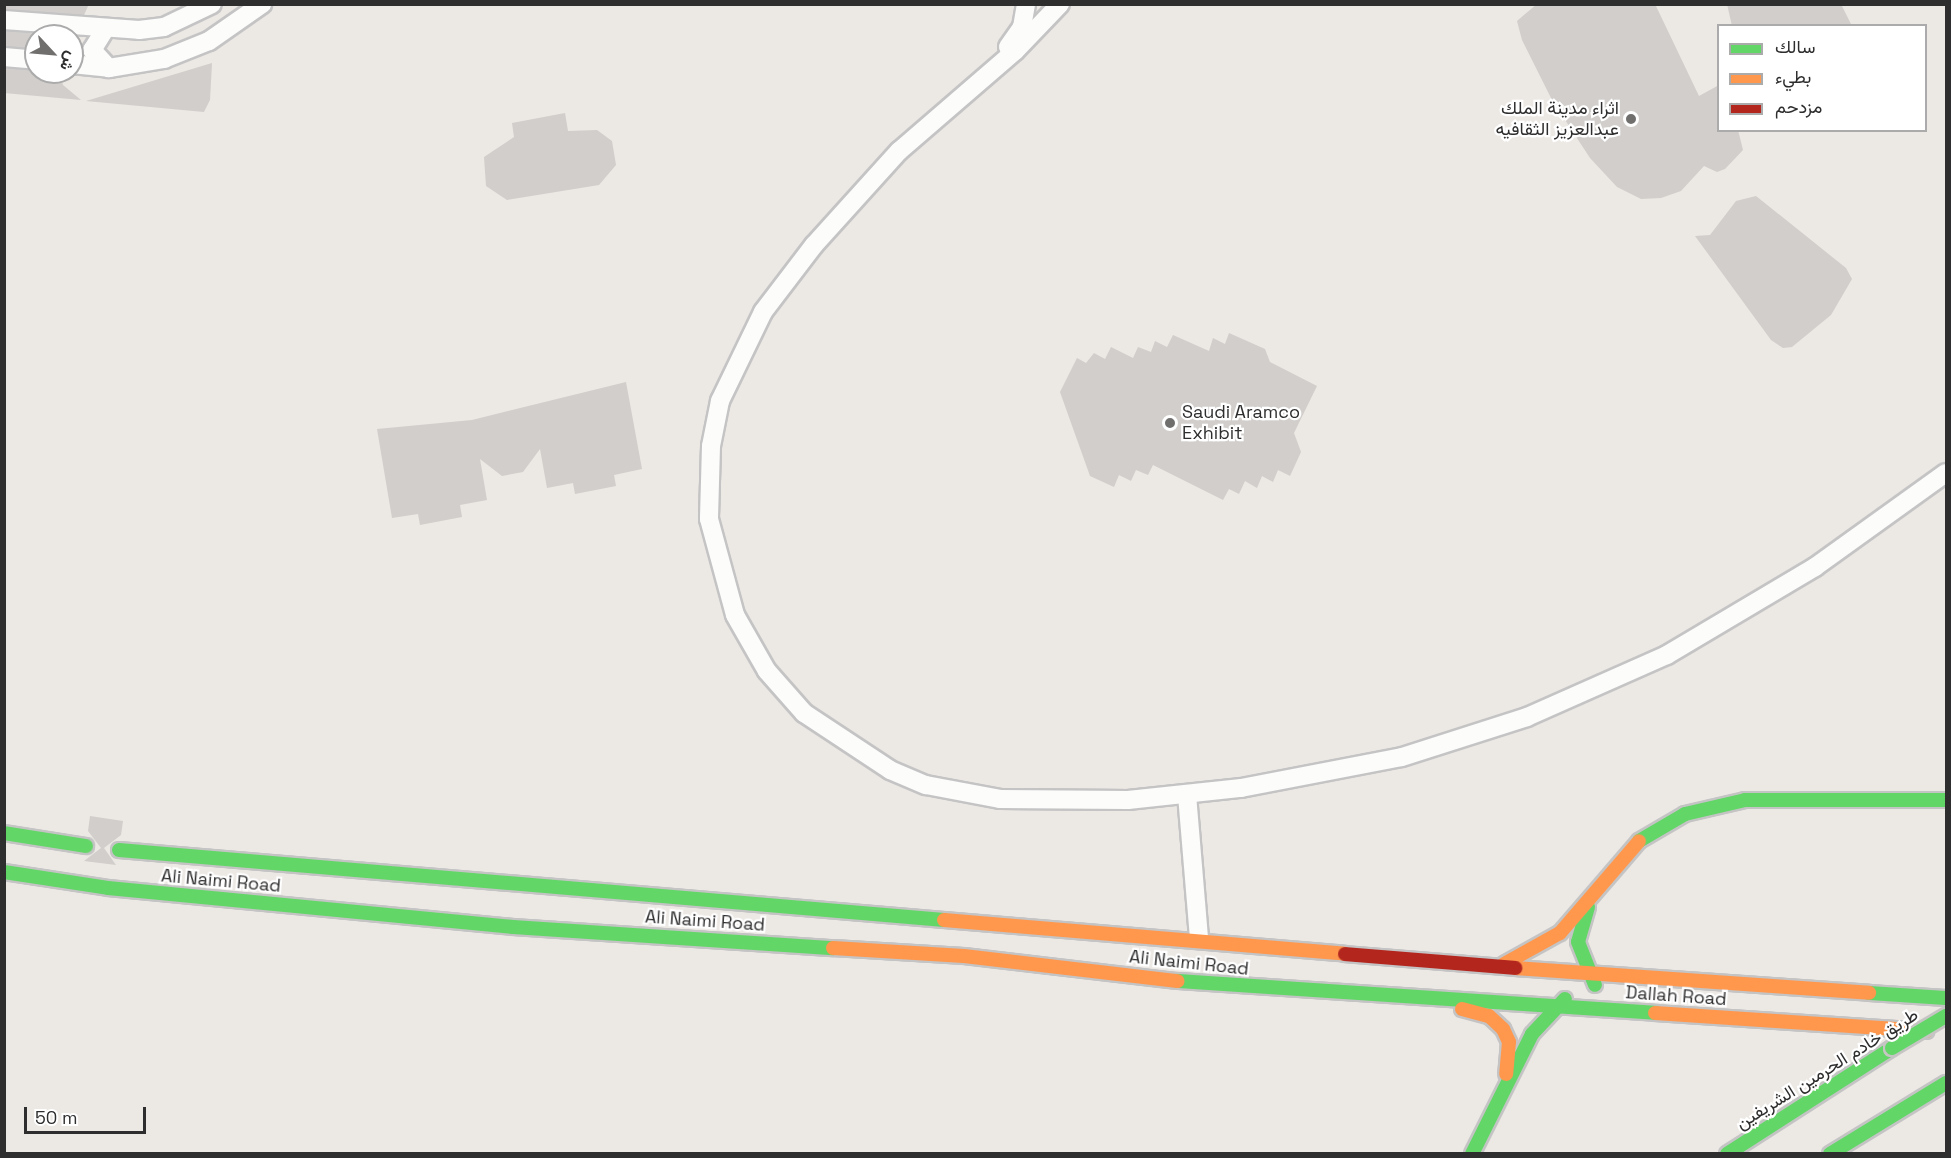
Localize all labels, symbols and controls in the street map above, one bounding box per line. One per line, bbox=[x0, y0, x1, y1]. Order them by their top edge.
north arrow bbox=[24, 24, 84, 84]
legend bbox=[1717, 24, 1927, 132]
text: سالك bbox=[1775, 35, 1815, 58]
text: ش bbox=[55, 48, 82, 74]
text: بطيء bbox=[1775, 65, 1811, 88]
text: مزدحم bbox=[1775, 95, 1822, 118]
place label: اثراء مدينة الملك عبدالعزيز الثقافيه bbox=[1495, 98, 1619, 140]
marker: اثراء مدينة الملك عبدالعزيز الثقافيه bbox=[1624, 112, 1638, 126]
place label: Saudi Aramco Exhibit bbox=[1182, 402, 1300, 444]
marker: Saudi Aramco Exhibit bbox=[1163, 416, 1177, 430]
street label: Ali Naimi Road bbox=[160, 865, 282, 897]
street label: Ali Naimi Road bbox=[644, 906, 766, 936]
street label: Ali Naimi Road bbox=[1128, 946, 1250, 980]
street label: Dallah Road bbox=[1625, 982, 1727, 1010]
street label: طريق خادم الحرمين الشريفين bbox=[1732, 1004, 1922, 1134]
scale bar bbox=[27, 1095, 148, 1133]
text: 50 m bbox=[35, 1106, 77, 1129]

